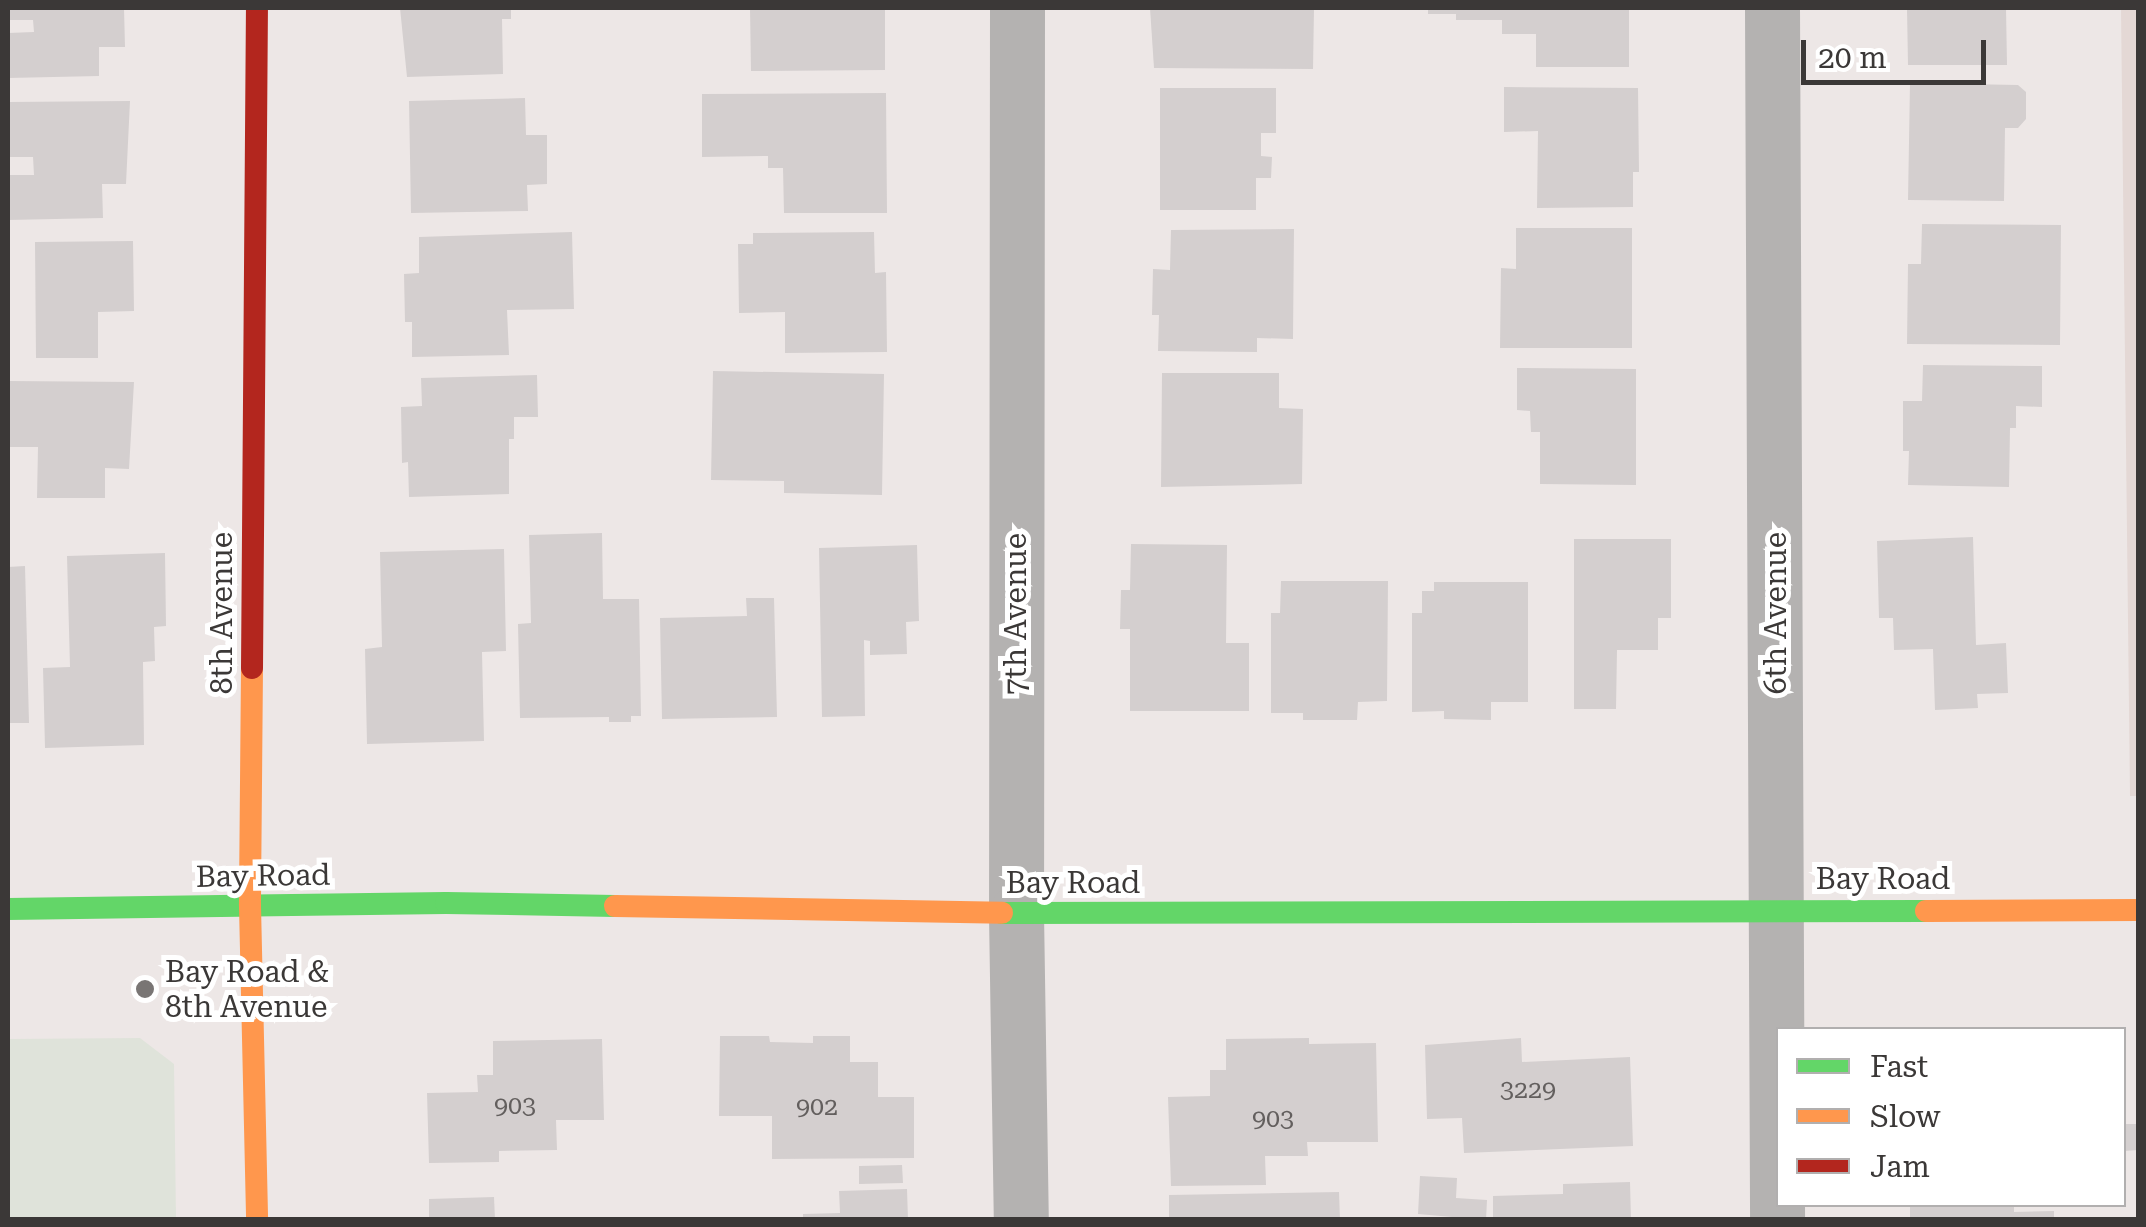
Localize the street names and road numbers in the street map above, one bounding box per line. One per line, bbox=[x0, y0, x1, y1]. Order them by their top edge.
street label: 8th Avenue bbox=[204, 532, 240, 694]
street label: 6th Avenue bbox=[1758, 532, 1794, 694]
street label: 7th Avenue bbox=[998, 533, 1034, 695]
street label: Bay Road bbox=[195, 857, 331, 895]
street label: Bay Road bbox=[1816, 861, 1950, 897]
street label: Bay Road bbox=[1006, 865, 1140, 901]

